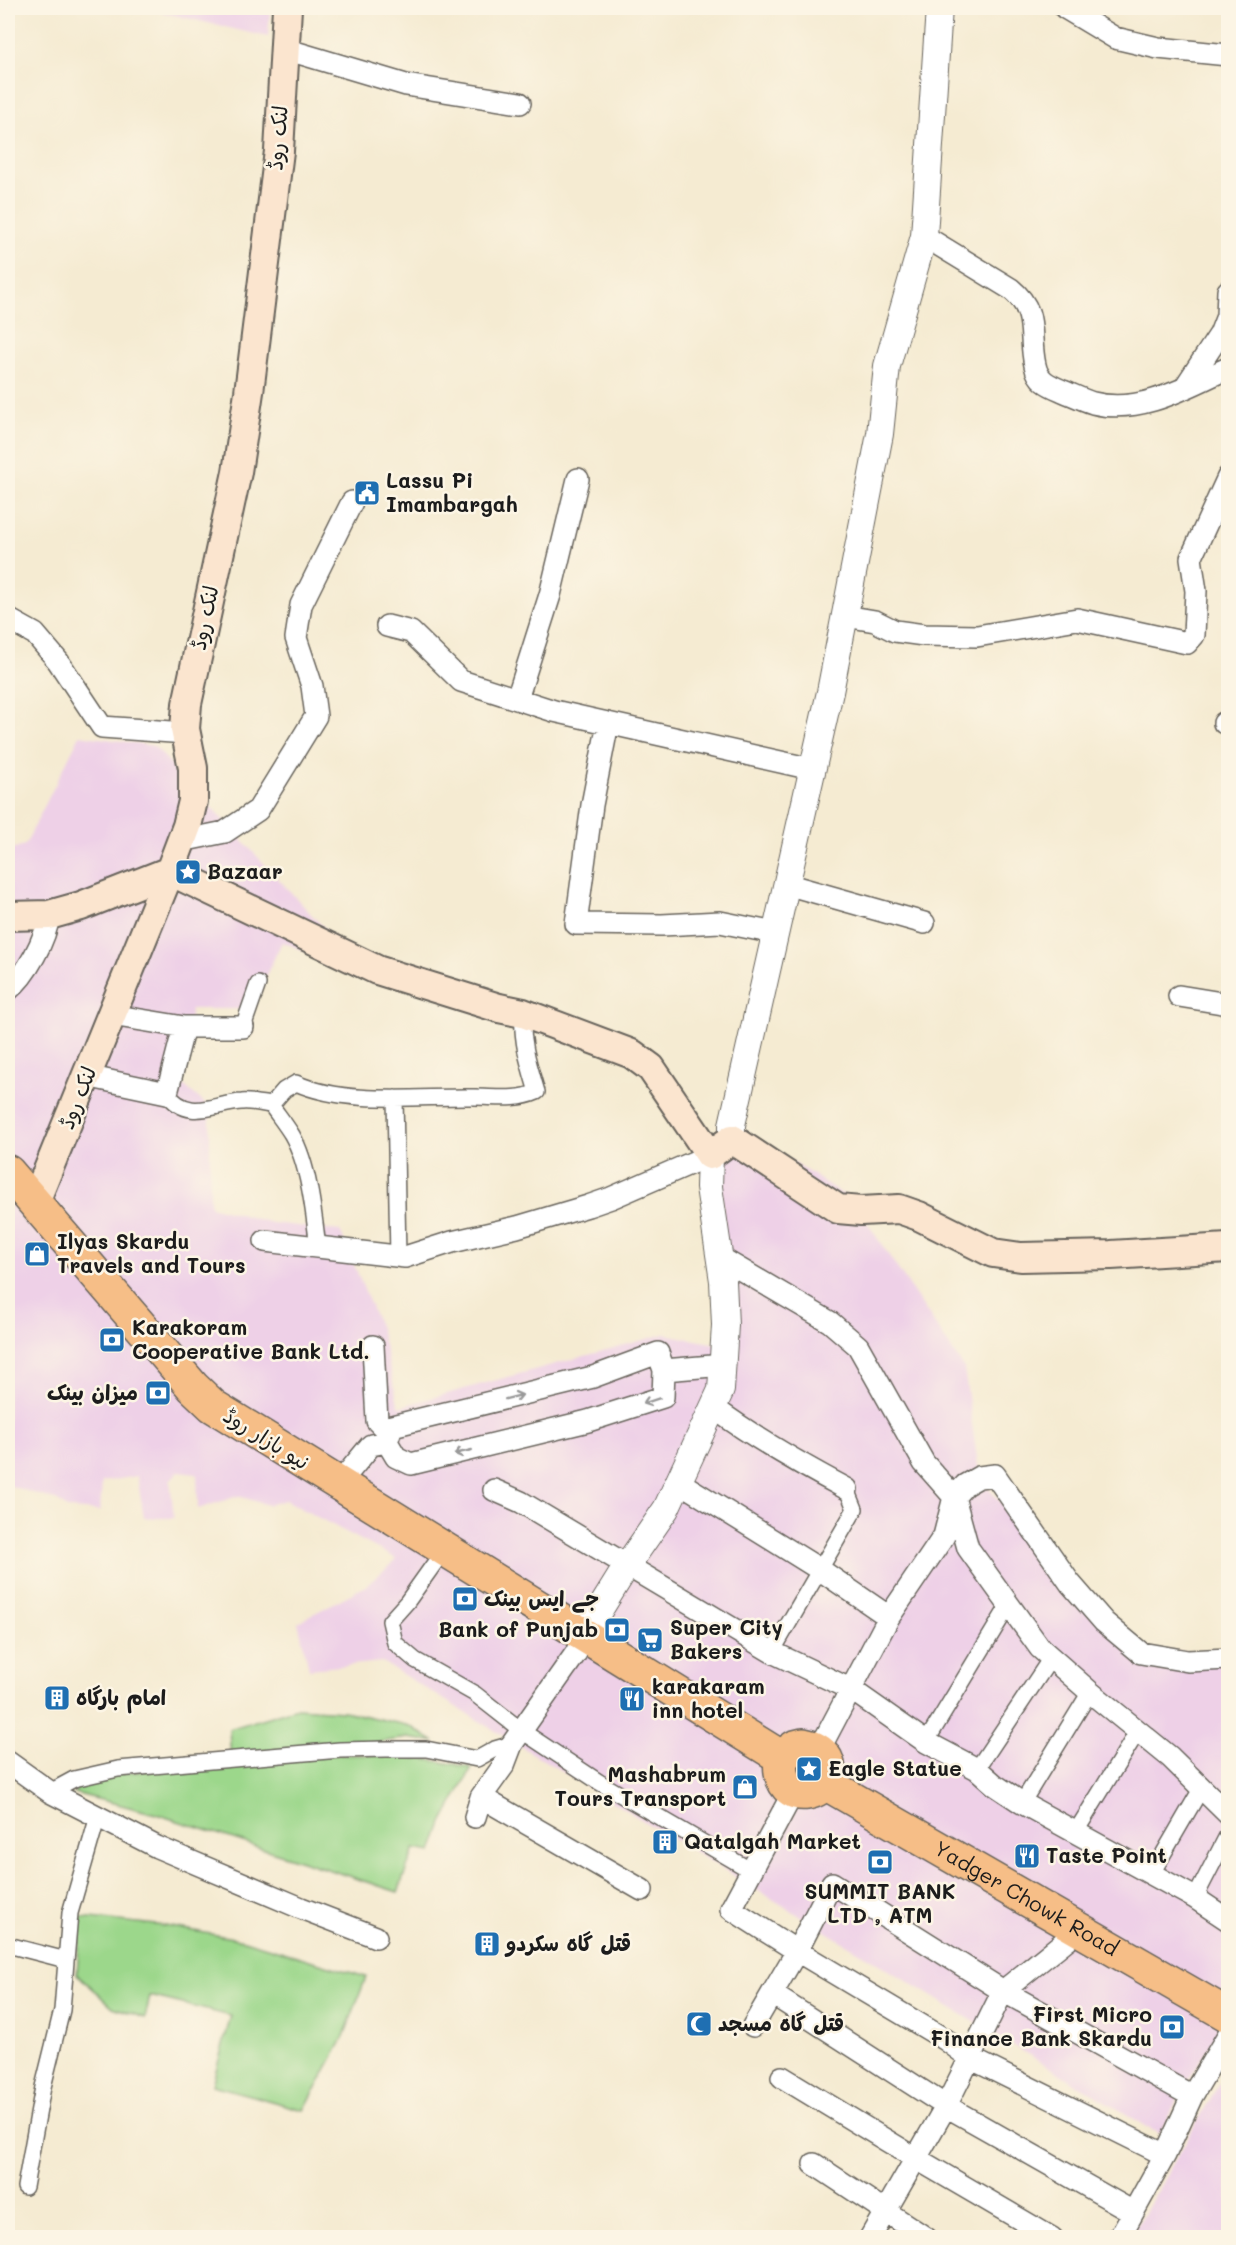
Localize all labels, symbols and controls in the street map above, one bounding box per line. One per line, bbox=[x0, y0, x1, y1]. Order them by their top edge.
street label: لنک روڈ bbox=[260, 104, 293, 172]
place label: Lassu Pi Imambargah bbox=[386, 466, 518, 517]
public building icon: Lassu Pi Imambargah bbox=[352, 478, 382, 508]
street label: لنک روڈ bbox=[184, 583, 224, 652]
place icon: Bazaar bbox=[173, 857, 203, 887]
place label: Bazaar bbox=[207, 857, 283, 884]
street label: لنک روڈ bbox=[52, 1062, 101, 1133]
place label: Ilyas Skardu Travels and Tours bbox=[57, 1227, 245, 1278]
shop icon: Ilyas Skardu Travels and Tours bbox=[22, 1239, 52, 1269]
place label: Karakoram Cooperative Bank Ltd. bbox=[132, 1313, 370, 1364]
bank icon: Karakoram Cooperative Bank Ltd. bbox=[97, 1325, 127, 1355]
place label: میزان بینک bbox=[47, 1378, 138, 1406]
bank icon: میزان بینک bbox=[143, 1378, 173, 1408]
one-way arrow bbox=[504, 1391, 523, 1403]
one-way arrow bbox=[642, 1396, 661, 1407]
street label: نیو بازار روڈ bbox=[218, 1401, 315, 1476]
one-way arrow bbox=[453, 1446, 472, 1458]
bank icon: جے ایس بینک bbox=[450, 1584, 480, 1614]
place label: جے ایس بینک bbox=[484, 1584, 599, 1613]
place label: Super City Bakers bbox=[670, 1613, 783, 1664]
place label: Bank of Punjab bbox=[438, 1615, 598, 1642]
bank icon: Bank of Punjab bbox=[602, 1615, 632, 1645]
supermarket icon: Super City Bakers bbox=[635, 1625, 665, 1655]
place label: karakaram inn hotel bbox=[652, 1672, 765, 1723]
building icon: امام بارگاہ bbox=[42, 1683, 72, 1713]
place label: امام بارگاہ bbox=[76, 1683, 166, 1714]
restaurant icon: karakaram inn hotel bbox=[617, 1684, 647, 1714]
place icon: Eagle Statue bbox=[794, 1754, 824, 1784]
place label: Eagle Statue bbox=[828, 1754, 962, 1781]
place label: Mashabrum Tours Transport bbox=[555, 1760, 726, 1811]
shop icon: Mashabrum Tours Transport bbox=[730, 1772, 760, 1802]
building icon: Qatalgah Market bbox=[650, 1827, 680, 1857]
place label: Qatalgah Market bbox=[684, 1827, 861, 1854]
street label: Yadger Chowk Road bbox=[930, 1834, 1124, 1961]
restaurant icon: Taste Point bbox=[1012, 1841, 1042, 1871]
place label: Taste Point bbox=[1046, 1841, 1167, 1868]
bank icon: SUMMIT BANK LTD , ATM bbox=[865, 1847, 895, 1877]
place label: SUMMIT BANK LTD , ATM bbox=[804, 1877, 956, 1928]
building icon: قتل گاہ سکردو bbox=[472, 1929, 502, 1959]
place label: قتل گاہ سکردو bbox=[504, 1929, 631, 1957]
place label: First Micro Finance Bank Skardu bbox=[930, 2000, 1152, 2051]
mosque icon: قتل گاہ مسجد bbox=[684, 2009, 714, 2039]
place label: قتل گاہ مسجد bbox=[718, 2009, 844, 2036]
bank icon: First Micro Finance Bank Skardu bbox=[1157, 2012, 1187, 2042]

